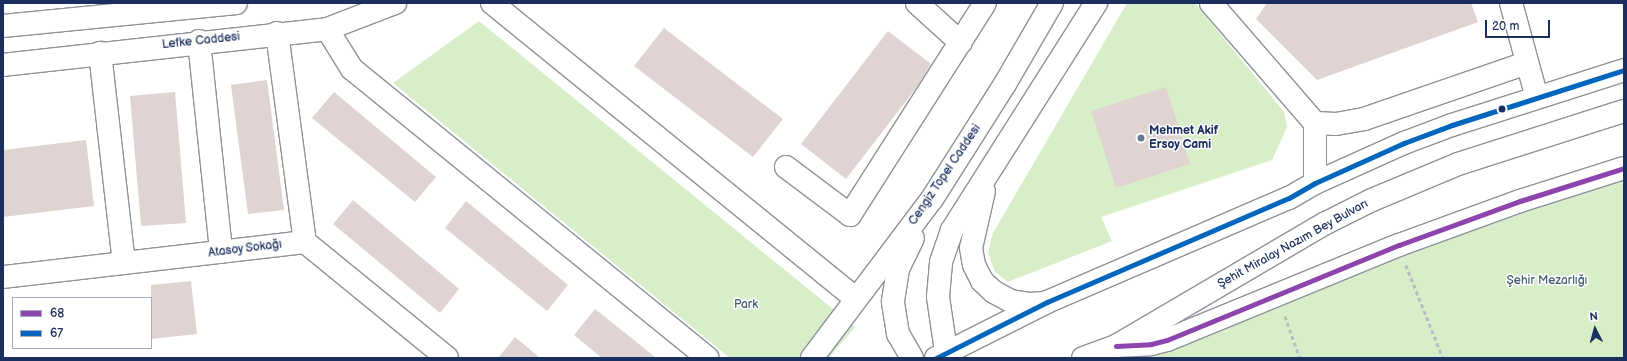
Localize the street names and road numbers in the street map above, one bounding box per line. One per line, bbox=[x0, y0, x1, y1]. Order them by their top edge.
street label: Lefke Caddesi bbox=[161, 30, 241, 52]
street label: Cengiz Topel Caddesi bbox=[906, 122, 984, 228]
street label: Şehit Miralay Nazım Bey Bulvarı bbox=[1215, 196, 1371, 292]
street label: Atasoy Sokağı bbox=[207, 237, 283, 261]

